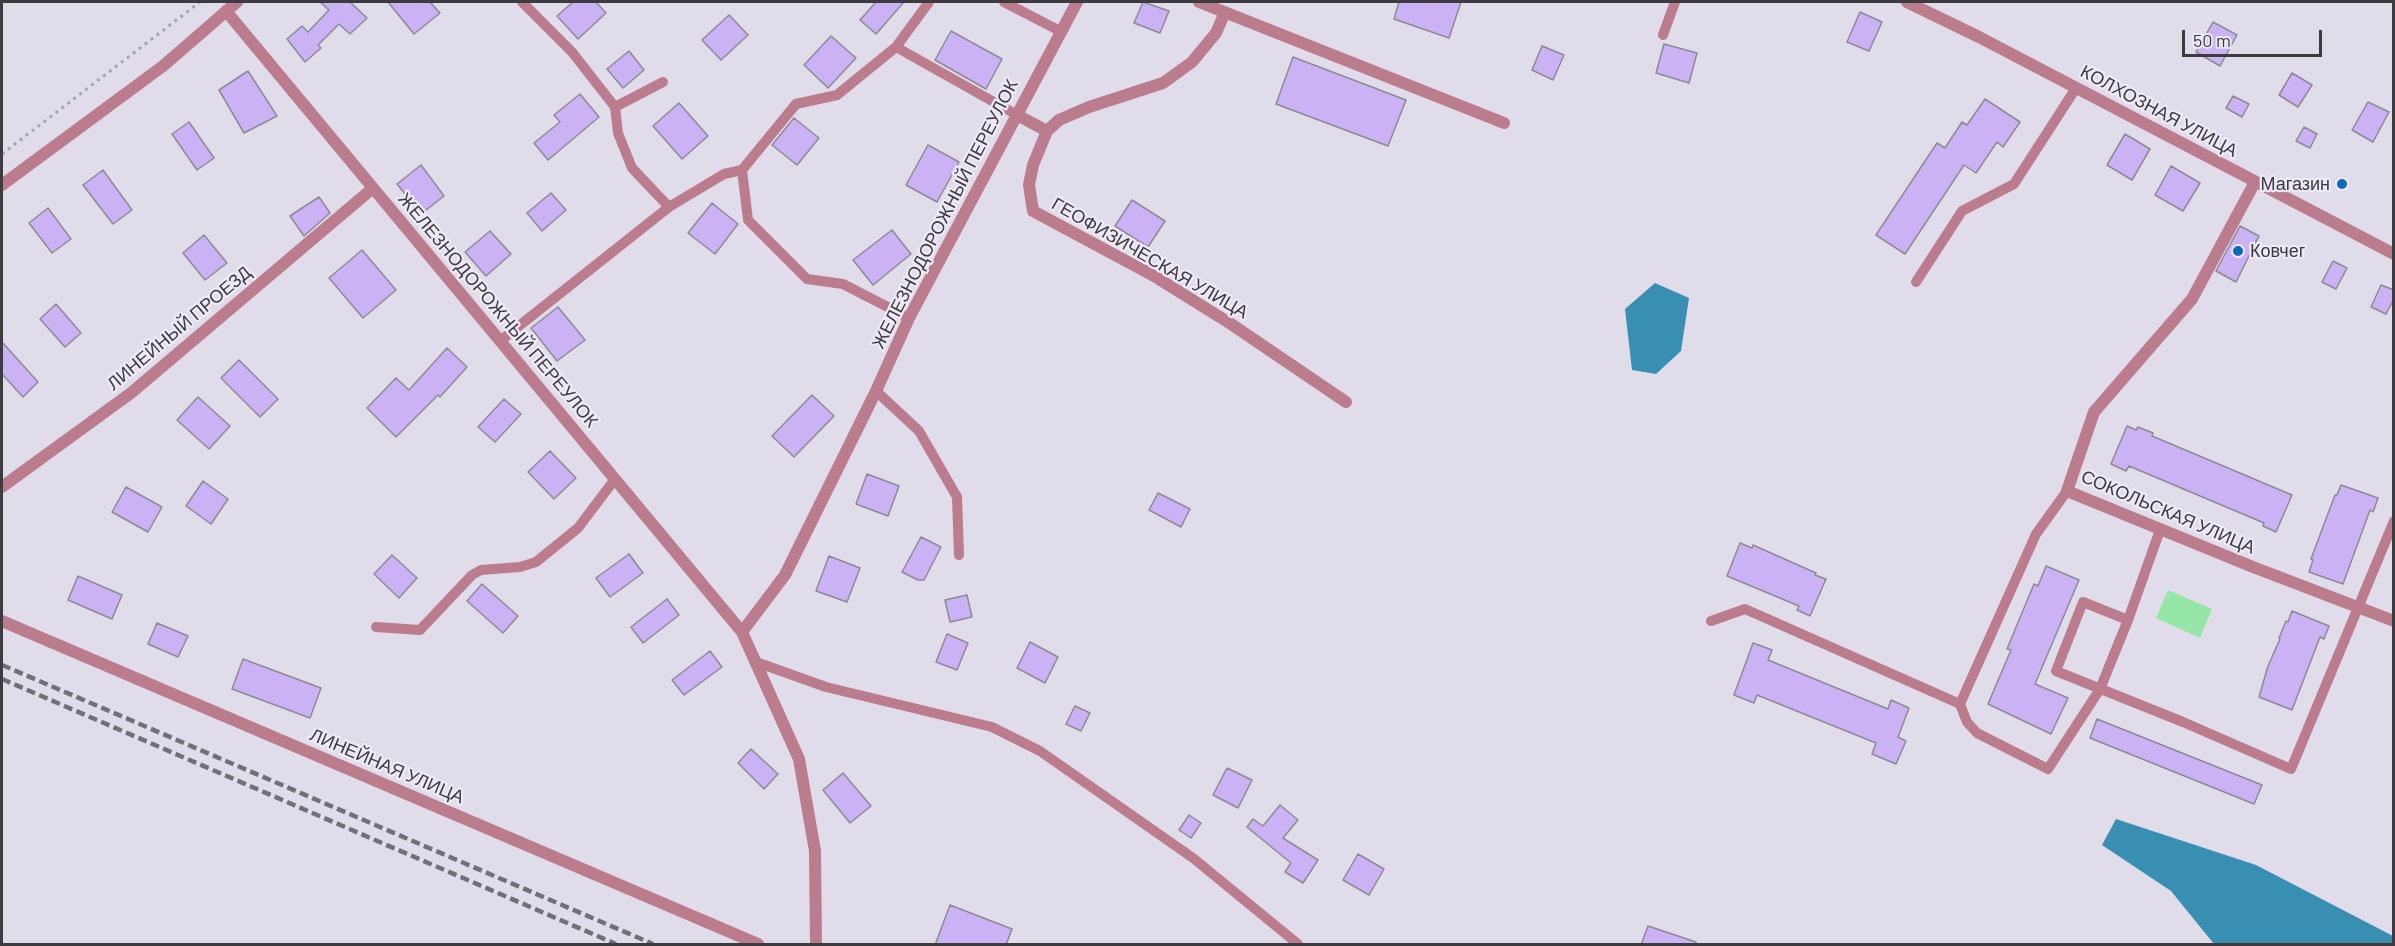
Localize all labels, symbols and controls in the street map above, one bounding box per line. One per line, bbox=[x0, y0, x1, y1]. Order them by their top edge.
scale bar bbox=[2185, 18, 2324, 56]
text: 50 m bbox=[2193, 29, 2231, 51]
street label: КОЛХОЗНАЯ УЛИЦА bbox=[2077, 60, 2241, 162]
street label: ЖЕЛЕЗНОДОРОЖНЫЙ ПЕРЕУЛОК bbox=[867, 76, 1023, 352]
place label: Магазин bbox=[2261, 173, 2330, 195]
marker: Магазин bbox=[2335, 177, 2349, 191]
street label: ЖЕЛЕЗНОДОРОЖНЫЙ ПЕРЕУЛОК bbox=[394, 188, 602, 432]
street label: ГЕОФИЗИЧЕСКАЯ УЛИЦА bbox=[1048, 193, 1252, 323]
place label: Ковчег bbox=[2250, 240, 2305, 262]
marker: Ковчег bbox=[2231, 244, 2245, 258]
street label: ЛИНЕЙНЫЙ ПРОЕЗД bbox=[103, 261, 255, 395]
street label: СОКОЛЬСКАЯ УЛИЦА bbox=[2078, 466, 2258, 558]
street label: ЛИНЕЙНАЯ УЛИЦА bbox=[307, 724, 467, 808]

